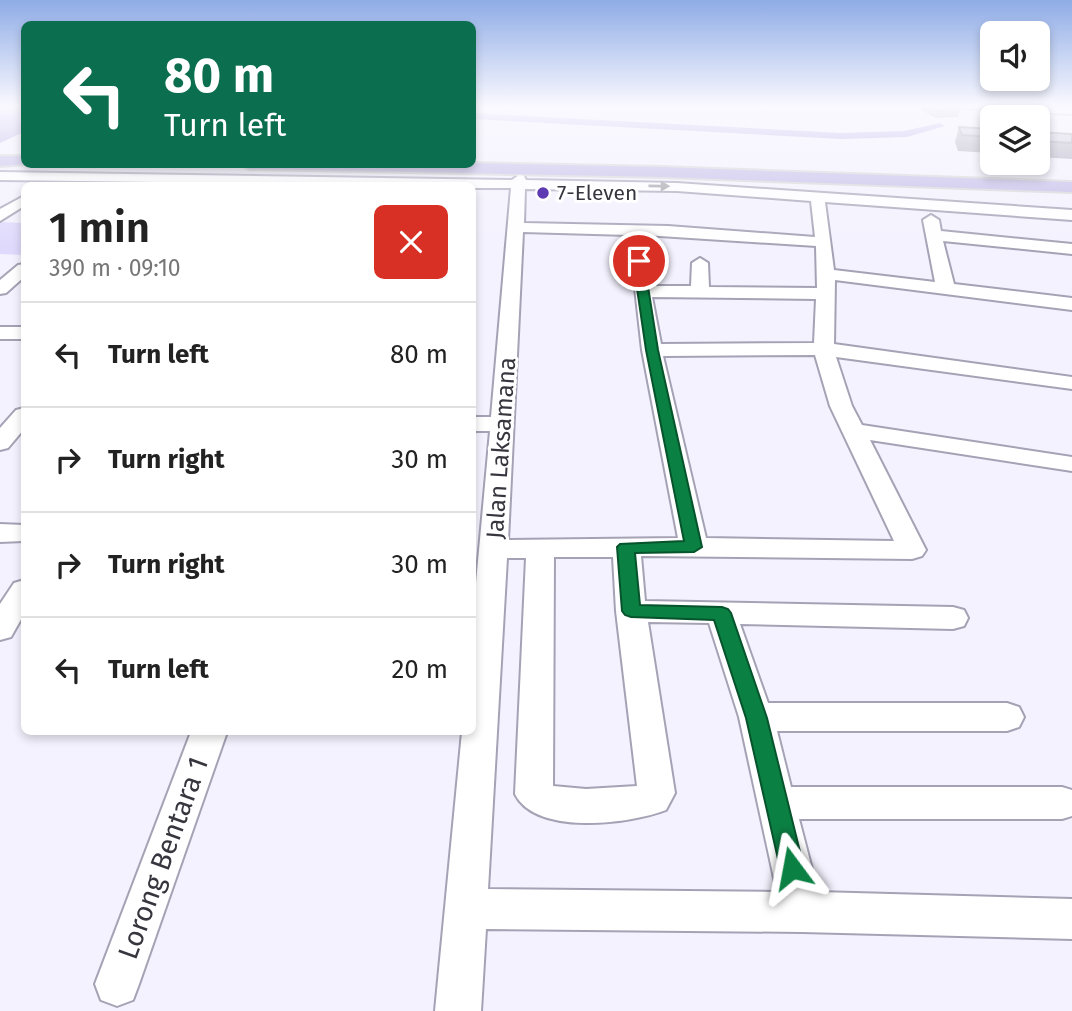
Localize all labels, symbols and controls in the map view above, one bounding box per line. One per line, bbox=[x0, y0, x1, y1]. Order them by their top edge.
map controls bbox=[980, 21, 1050, 175]
button: sound bbox=[980, 21, 1050, 91]
text: 80 m bbox=[164, 46, 274, 105]
icon: left bbox=[49, 49, 140, 140]
button: layers bbox=[980, 105, 1050, 175]
text: Turn left bbox=[164, 106, 286, 144]
place label: 7-Eleven bbox=[557, 180, 637, 206]
one-way arrow bbox=[648, 180, 670, 192]
marker: 7-Eleven bbox=[535, 185, 551, 201]
text: 1 min bbox=[49, 203, 150, 253]
button: close bbox=[374, 205, 448, 279]
pin bbox=[609, 231, 669, 291]
icon: arrive bbox=[620, 242, 658, 280]
text: 390 m · 09:10 bbox=[49, 254, 181, 282]
icon: left bbox=[49, 336, 87, 374]
text: Turn left bbox=[108, 339, 209, 370]
text: 80 m bbox=[390, 339, 448, 370]
street label: Jalan Laksamana bbox=[481, 356, 521, 540]
icon: right bbox=[49, 441, 87, 479]
text: Turn right bbox=[108, 444, 225, 475]
text: 30 m bbox=[391, 444, 448, 475]
icon: right bbox=[49, 546, 87, 584]
text: Turn right bbox=[108, 549, 225, 580]
text: 30 m bbox=[391, 549, 448, 580]
icon: left bbox=[49, 651, 87, 689]
text: Turn left bbox=[108, 654, 209, 685]
text: 20 m bbox=[391, 654, 448, 685]
street label: Lorong Bentara 1 bbox=[111, 752, 215, 964]
position arrow bbox=[755, 831, 829, 905]

